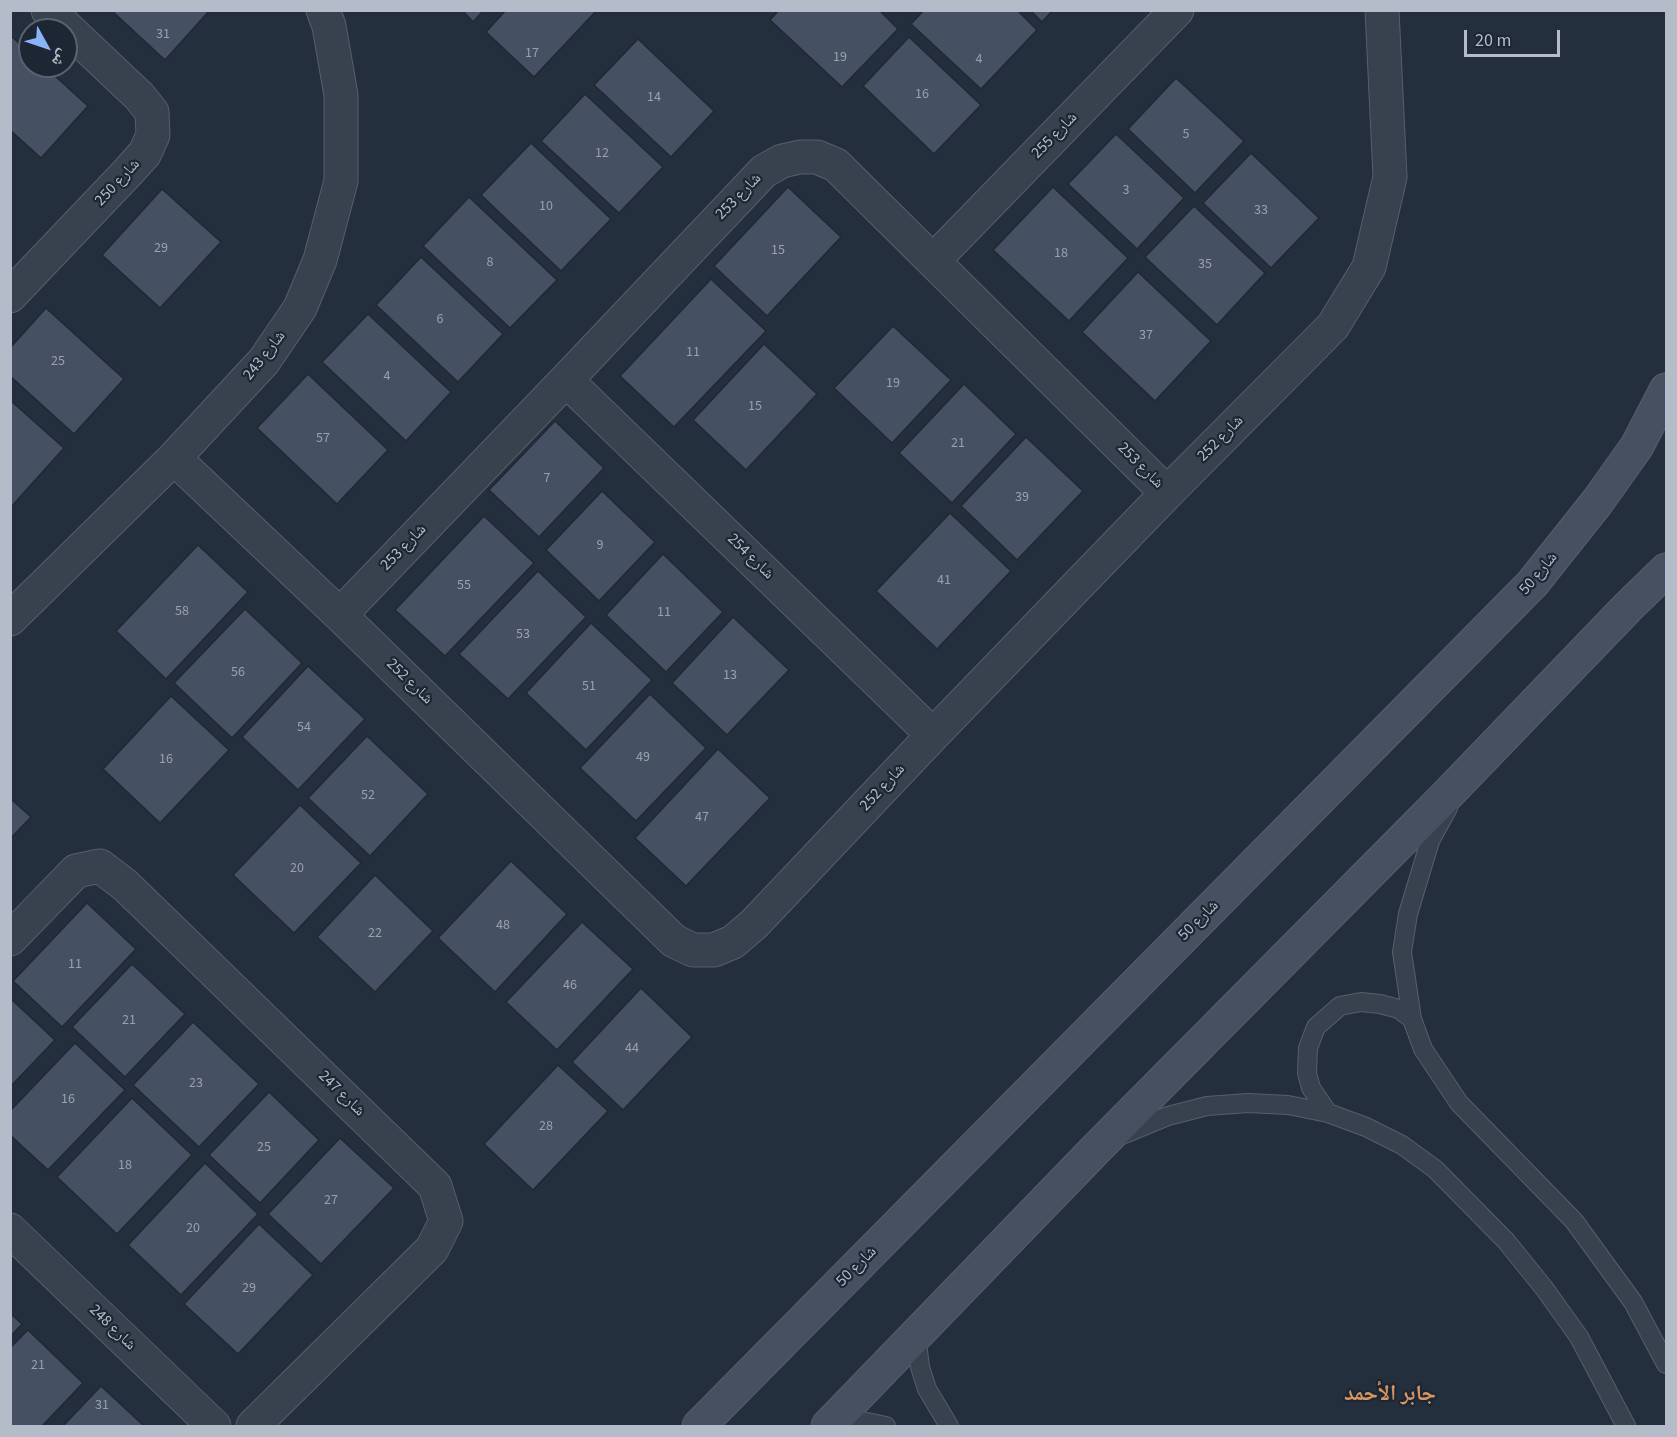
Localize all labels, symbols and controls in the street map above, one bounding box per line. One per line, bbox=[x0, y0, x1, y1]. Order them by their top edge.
north arrow bbox=[18, 18, 78, 78]
scale bar bbox=[1467, 18, 1563, 56]
house number: 31 bbox=[156, 27, 170, 43]
text: 20 m bbox=[1475, 28, 1511, 53]
text: ش bbox=[46, 45, 74, 72]
house number: 17 bbox=[525, 46, 539, 62]
house number: 19 bbox=[833, 50, 847, 66]
house number: 4 bbox=[976, 52, 982, 68]
house number: 16 bbox=[915, 87, 929, 103]
house number: 14 bbox=[647, 90, 661, 106]
street label: شارع 255 bbox=[1028, 109, 1082, 163]
house number: 5 bbox=[1183, 127, 1189, 143]
house number: 12 bbox=[595, 146, 609, 162]
street label: شارع 250 bbox=[91, 155, 145, 211]
street label: شارع 253 bbox=[712, 170, 766, 224]
house number: 3 bbox=[1123, 183, 1129, 199]
house number: 10 bbox=[539, 199, 553, 215]
house number: 33 bbox=[1254, 203, 1268, 219]
house number: 29 bbox=[154, 241, 168, 257]
house number: 15 bbox=[771, 243, 785, 259]
house number: 18 bbox=[1054, 246, 1068, 262]
house number: 8 bbox=[487, 255, 493, 271]
house number: 35 bbox=[1198, 257, 1212, 273]
house number: 6 bbox=[437, 312, 443, 328]
street label: شارع 243 bbox=[240, 327, 290, 385]
house number: 37 bbox=[1139, 328, 1153, 344]
house number: 11 bbox=[686, 345, 700, 361]
house number: 25 bbox=[51, 354, 65, 370]
house number: 4 bbox=[384, 369, 390, 385]
house number: 19 bbox=[886, 376, 900, 392]
house number: 15 bbox=[748, 399, 762, 415]
street label: شارع 252 bbox=[1194, 412, 1248, 466]
house number: 57 bbox=[316, 431, 330, 447]
house number: 21 bbox=[951, 436, 965, 452]
street label: شارع 253 bbox=[1113, 439, 1167, 493]
house number: 7 bbox=[544, 471, 550, 487]
house number: 39 bbox=[1015, 490, 1029, 506]
street label: شارع 253 bbox=[377, 521, 431, 575]
street label: شارع 254 bbox=[723, 530, 777, 584]
house number: 9 bbox=[597, 538, 603, 554]
street label: شارع 50 bbox=[1516, 549, 1562, 599]
house number: 41 bbox=[937, 573, 951, 589]
house number: 55 bbox=[457, 578, 471, 594]
house number: 58 bbox=[175, 604, 189, 620]
house number: 11 bbox=[657, 605, 671, 621]
house number: 53 bbox=[516, 627, 530, 643]
street label: شارع 252 bbox=[382, 655, 436, 709]
house number: 56 bbox=[231, 665, 245, 681]
house number: 13 bbox=[723, 668, 737, 684]
house number: 51 bbox=[582, 679, 596, 695]
house number: 54 bbox=[297, 720, 311, 736]
house number: 49 bbox=[636, 750, 650, 766]
house number: 16 bbox=[159, 752, 173, 768]
street label: شارع 252 bbox=[856, 760, 910, 816]
house number: 52 bbox=[361, 788, 375, 804]
house number: 47 bbox=[695, 810, 709, 826]
house number: 20 bbox=[290, 861, 304, 877]
street label: شارع 50 bbox=[1175, 897, 1223, 945]
house number: 48 bbox=[496, 918, 510, 934]
house number: 22 bbox=[368, 926, 382, 942]
house number: 11 bbox=[68, 957, 82, 973]
house number: 46 bbox=[563, 978, 577, 994]
house number: 21 bbox=[122, 1013, 136, 1029]
house number: 44 bbox=[625, 1041, 639, 1057]
street label: شارع 247 bbox=[314, 1067, 368, 1121]
house number: 23 bbox=[189, 1076, 203, 1092]
house number: 16 bbox=[61, 1092, 75, 1108]
house number: 28 bbox=[539, 1119, 553, 1135]
house number: 25 bbox=[257, 1140, 271, 1156]
house number: 18 bbox=[118, 1158, 132, 1174]
house number: 27 bbox=[324, 1193, 338, 1209]
house number: 20 bbox=[186, 1221, 200, 1237]
street label: شارع 50 bbox=[833, 1243, 881, 1291]
house number: 29 bbox=[242, 1281, 256, 1297]
street label: شارع 248 bbox=[85, 1301, 139, 1355]
house number: 21 bbox=[31, 1358, 45, 1374]
district label: جابر الأحمد bbox=[1344, 1382, 1436, 1408]
house number: 31 bbox=[95, 1398, 109, 1414]

